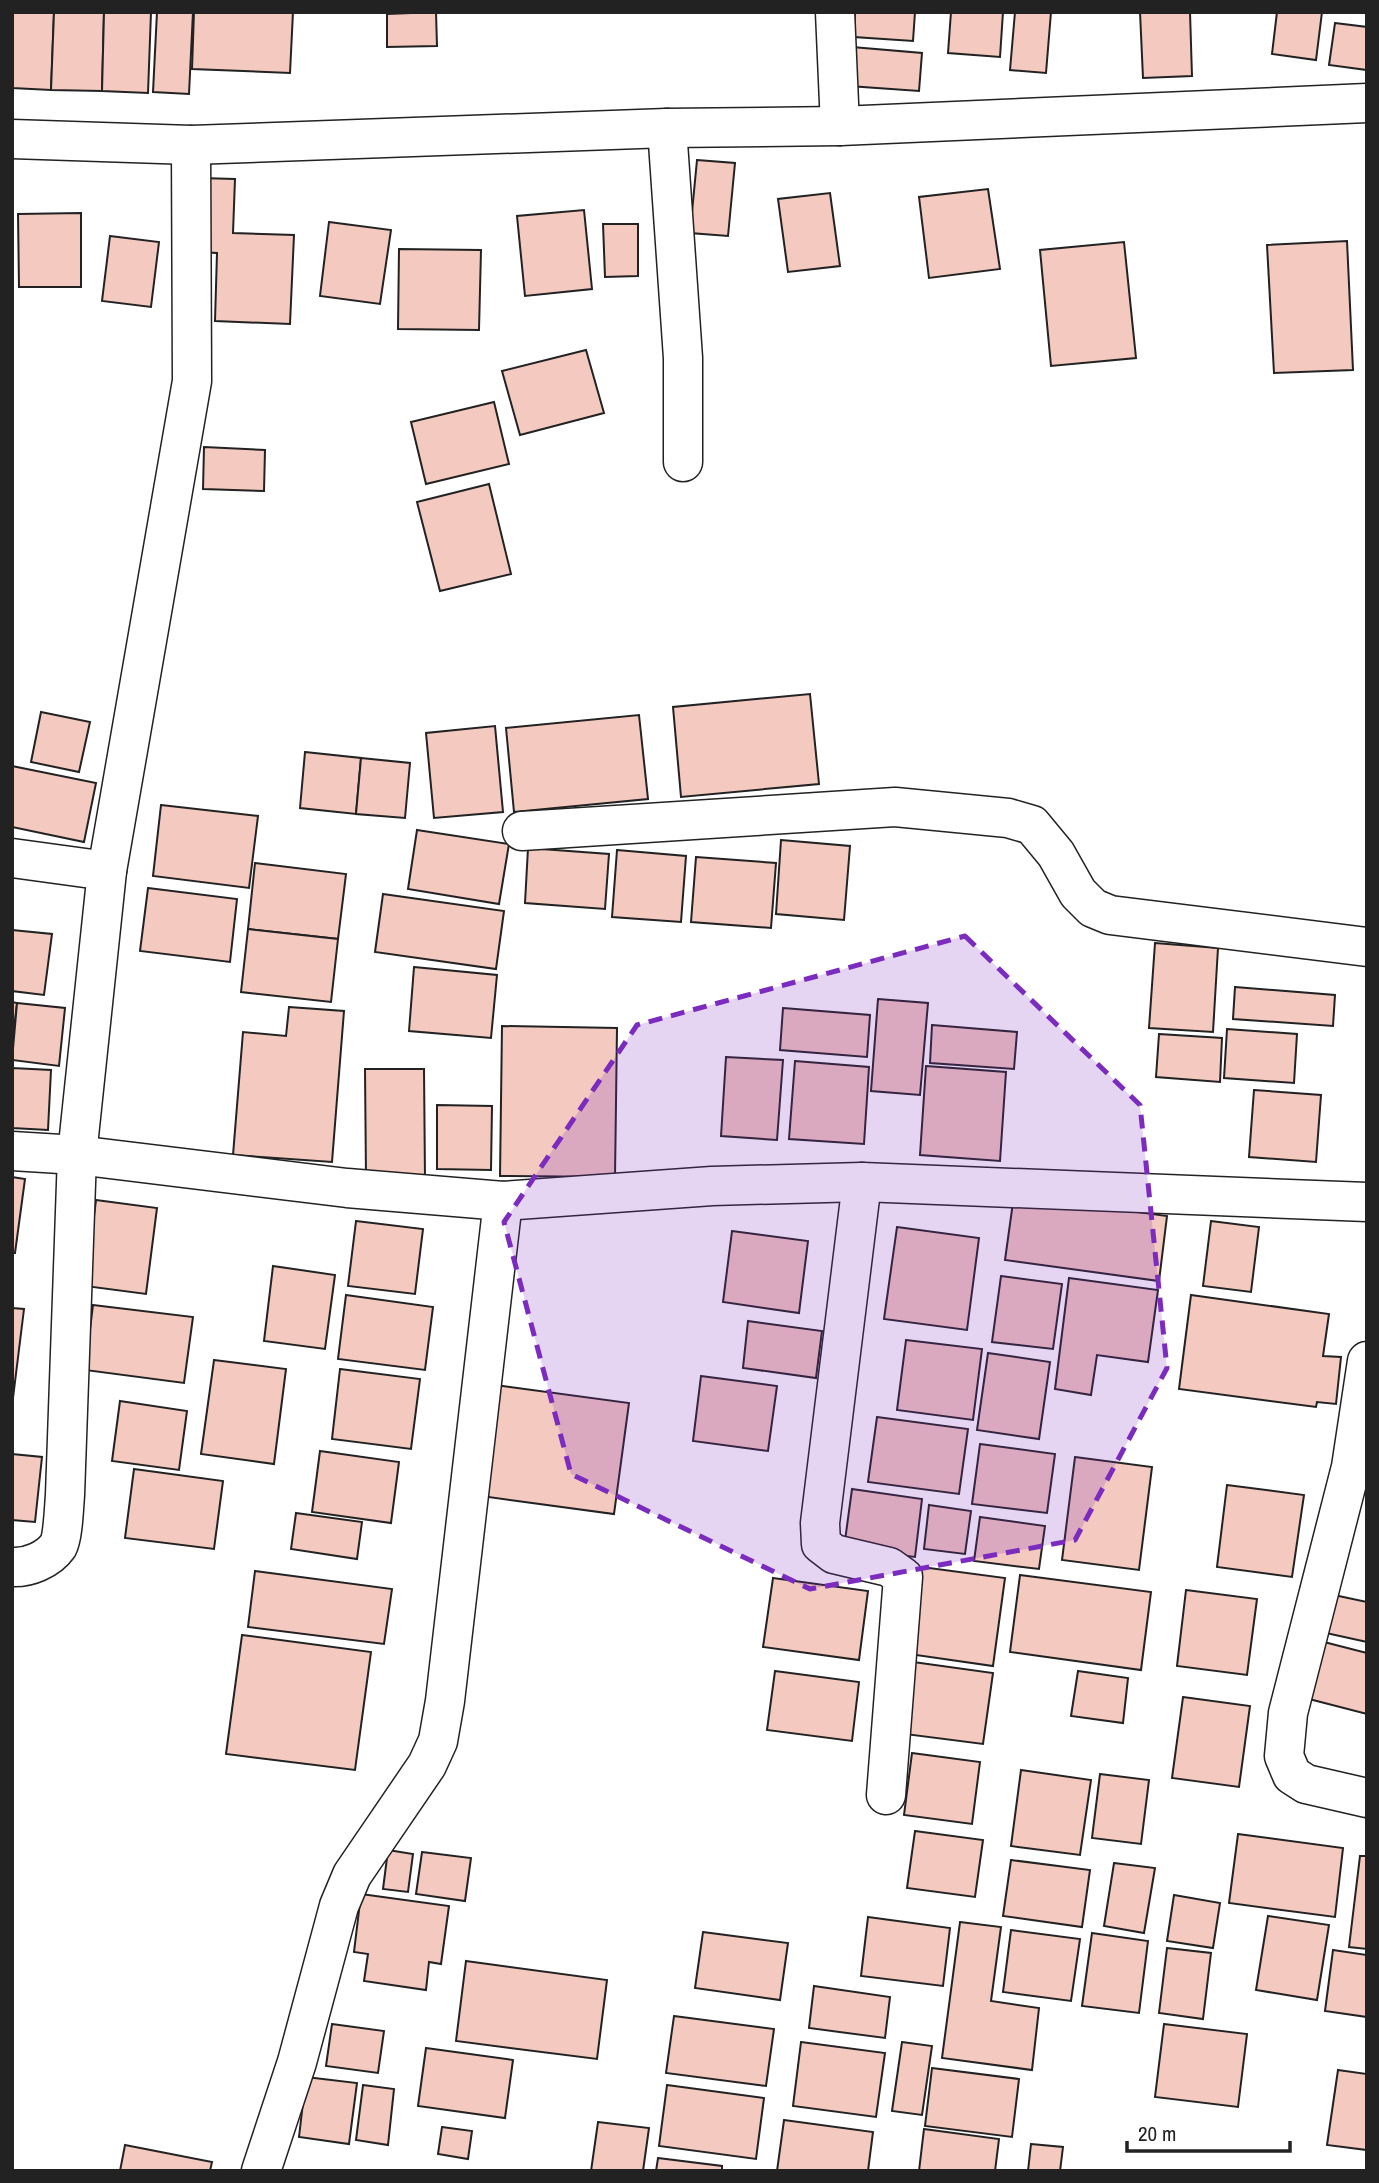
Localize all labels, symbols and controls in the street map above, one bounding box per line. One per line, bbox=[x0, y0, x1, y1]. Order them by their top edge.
scale bar bbox=[1127, 2110, 1290, 2154]
text: 20 m bbox=[1138, 2119, 1176, 2148]

